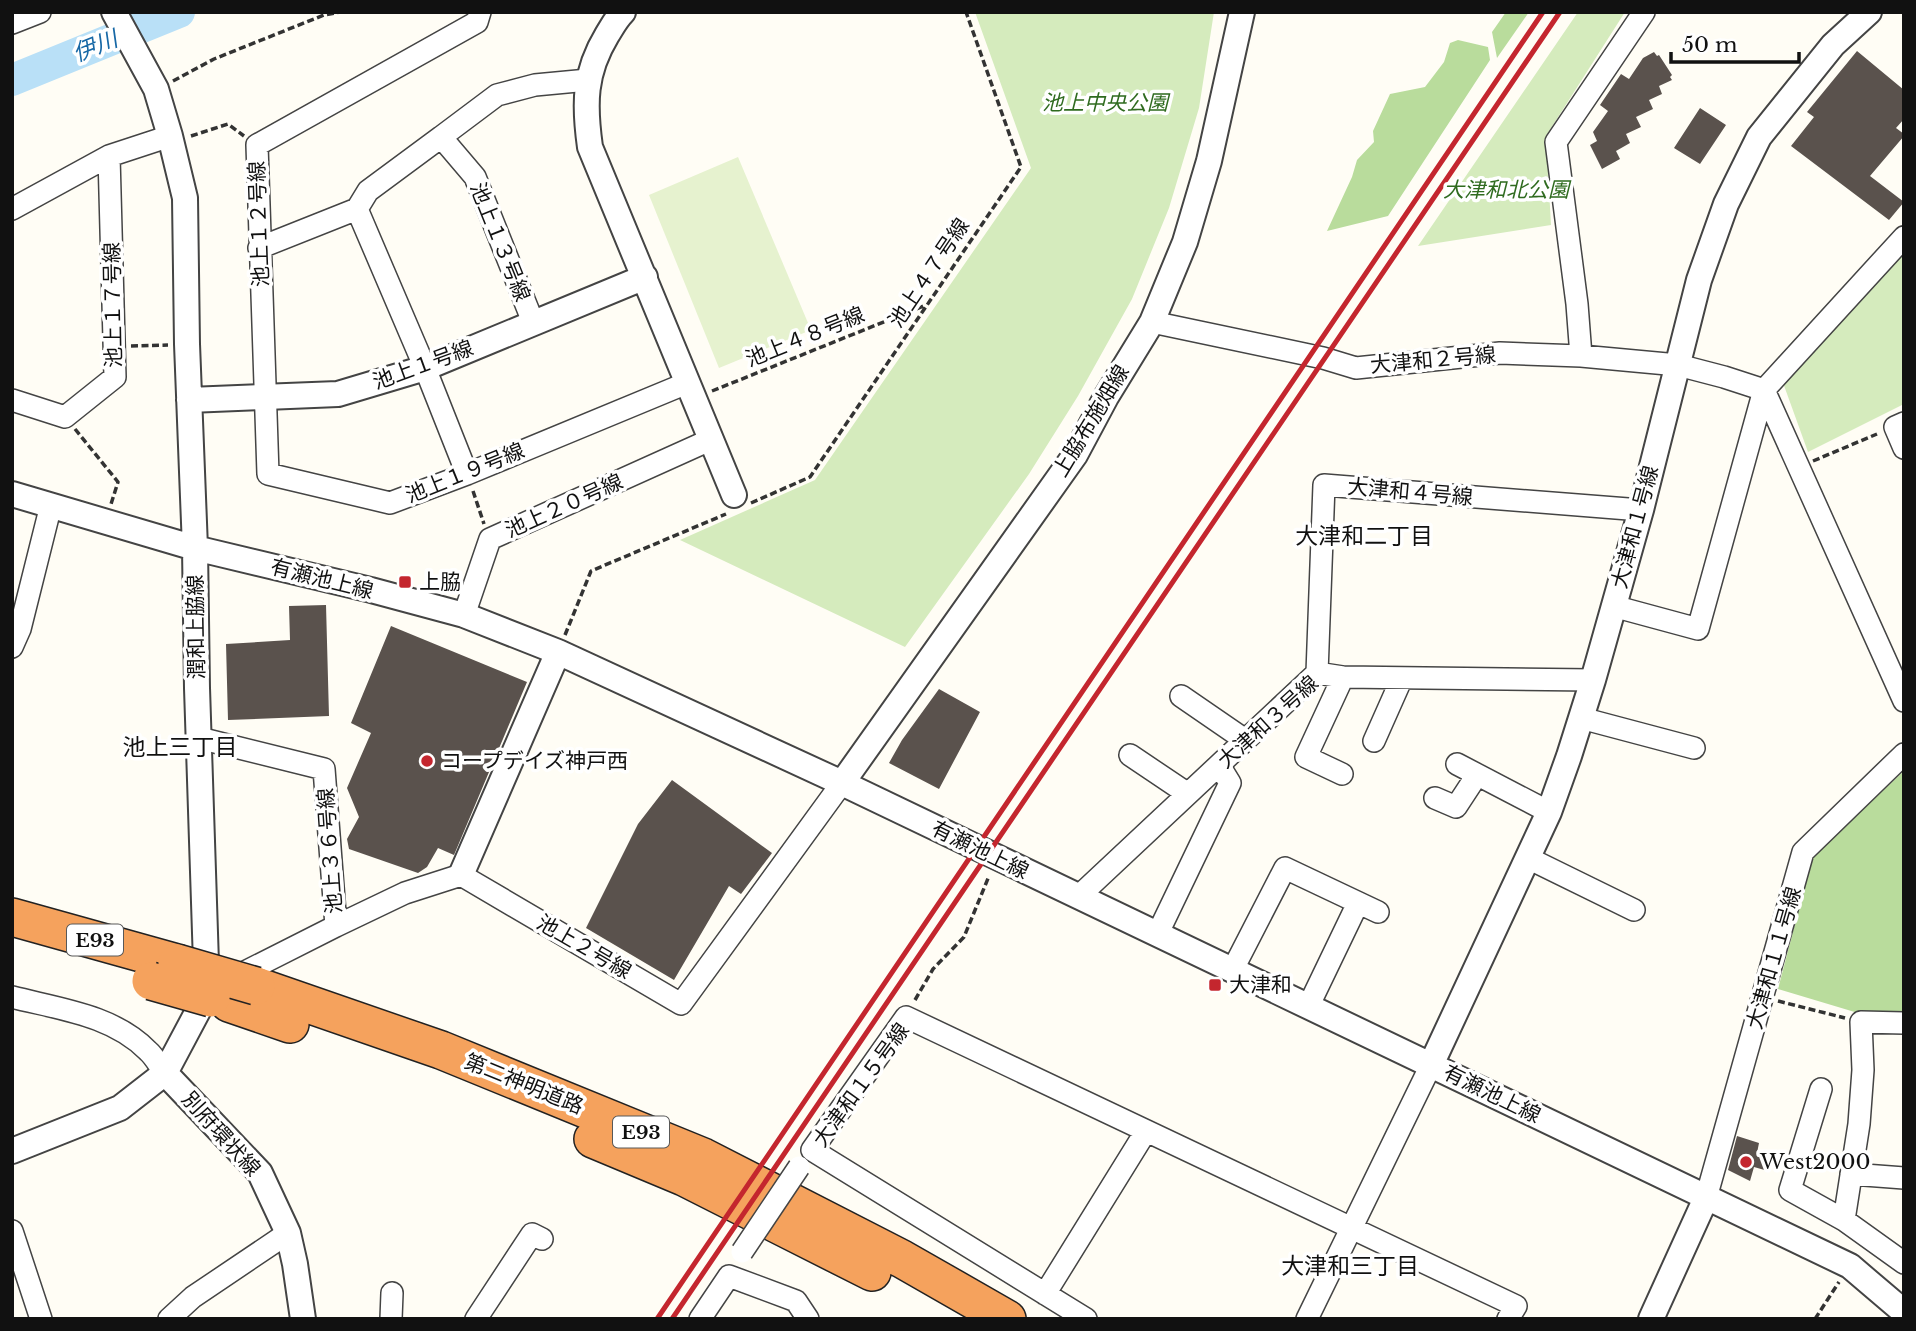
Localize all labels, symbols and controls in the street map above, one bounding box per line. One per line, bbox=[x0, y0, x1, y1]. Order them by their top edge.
scale bar bbox=[1671, 21, 1799, 65]
water label: 伊川 bbox=[68, 23, 124, 68]
text: 50 m bbox=[1682, 32, 1738, 58]
park label: 池上中央公園 bbox=[1042, 90, 1171, 116]
street label: 池上１２号線 bbox=[244, 161, 274, 287]
park label: 大津和北公園 bbox=[1443, 177, 1572, 203]
street label: 池上１３号線 bbox=[464, 179, 536, 305]
street label: 池上４７号線 bbox=[883, 214, 975, 332]
street label: 池上１７号線 bbox=[99, 242, 127, 368]
street label: 池上４８号線 bbox=[742, 301, 868, 373]
street label: 池上１号線 bbox=[369, 335, 477, 395]
street label: 大津和２号線 bbox=[1369, 342, 1497, 378]
street label: 上脇布施畑線 bbox=[1047, 360, 1135, 482]
street label: 池上１９号線 bbox=[402, 437, 528, 509]
street label: 大津和１号線 bbox=[1606, 463, 1664, 591]
street label: 池上２０号線 bbox=[501, 468, 627, 544]
street label: 大津和４号線 bbox=[1346, 474, 1474, 510]
district label: 大津和二丁目 bbox=[1295, 522, 1433, 550]
street label: 有瀬池上線 bbox=[268, 554, 376, 604]
place label: 上脇 bbox=[419, 569, 461, 595]
street label: 潤和上脇線 bbox=[182, 574, 210, 680]
marker: 上脇 bbox=[397, 574, 413, 590]
street label: 大津和３号線 bbox=[1212, 670, 1324, 774]
district label: 池上三丁目 bbox=[123, 733, 238, 761]
place label: コープデイズ神戸西 bbox=[441, 748, 628, 774]
marker: コープデイズ神戸西 bbox=[419, 753, 435, 769]
street label: 池上３６号線 bbox=[313, 787, 347, 915]
street label: 有瀬池上線 bbox=[927, 815, 1033, 885]
street label: 大津和１１号線 bbox=[1741, 884, 1807, 1032]
street label: 池上２号線 bbox=[532, 909, 636, 985]
road number: E93 bbox=[67, 924, 123, 956]
place label: 大津和 bbox=[1229, 972, 1292, 998]
marker: 大津和 bbox=[1207, 977, 1223, 993]
street label: 大津和１５号線 bbox=[807, 1018, 915, 1152]
street label: 第二神明道路 bbox=[461, 1048, 587, 1120]
street label: 有瀬池上線 bbox=[1439, 1059, 1545, 1129]
street label: 別府環状線 bbox=[176, 1086, 266, 1182]
road number: E93 bbox=[613, 1116, 669, 1148]
place label: West2000 bbox=[1759, 1149, 1871, 1175]
marker: West2000 bbox=[1738, 1154, 1754, 1170]
district label: 大津和三丁目 bbox=[1281, 1252, 1419, 1280]

